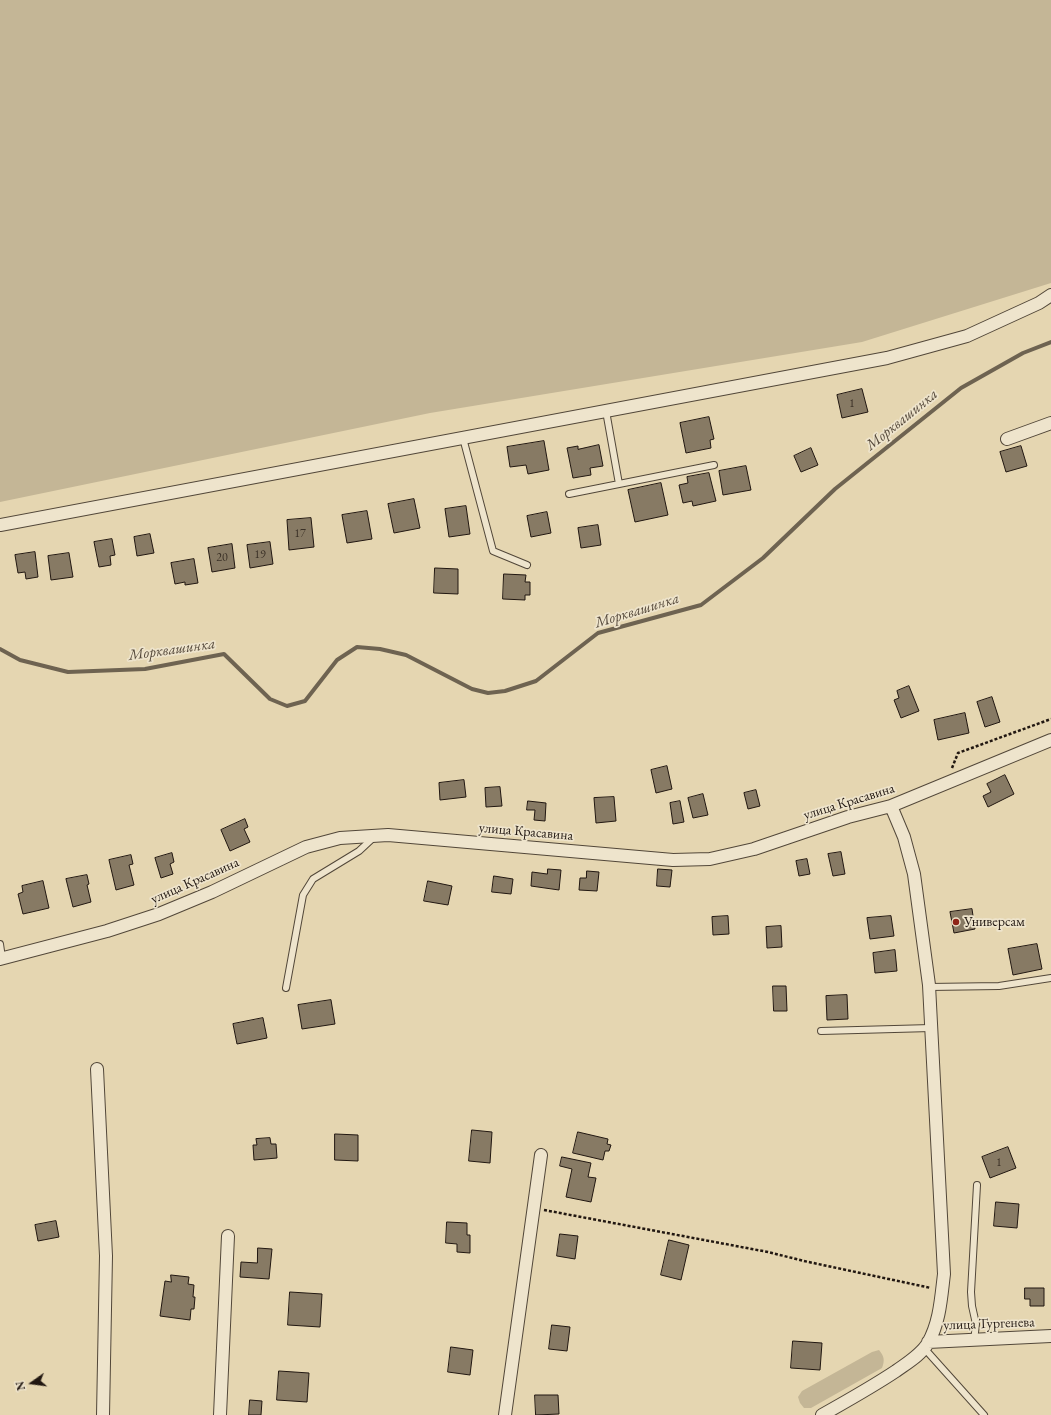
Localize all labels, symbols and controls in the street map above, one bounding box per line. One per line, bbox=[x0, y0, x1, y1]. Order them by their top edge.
water label: Морквашинка bbox=[862, 385, 942, 455]
house number: 1 bbox=[849, 397, 855, 411]
house number: 17 bbox=[294, 527, 306, 541]
house number: 19 bbox=[254, 548, 266, 562]
house number: 20 bbox=[216, 551, 228, 565]
water label: Морквашинка bbox=[593, 590, 681, 632]
water label: Морквашинка bbox=[127, 635, 217, 665]
street label: улица Красавина bbox=[801, 780, 897, 824]
street label: улица Красавина bbox=[478, 820, 574, 844]
street label: улица Красавина bbox=[148, 854, 242, 908]
place label: Универсам bbox=[964, 914, 1025, 930]
marker: Универсам bbox=[951, 917, 961, 927]
house number: 1 bbox=[996, 1156, 1002, 1170]
street label: улица Тургенева bbox=[943, 1314, 1035, 1334]
north arrow bbox=[12, 1363, 52, 1403]
text: N bbox=[12, 1380, 28, 1392]

